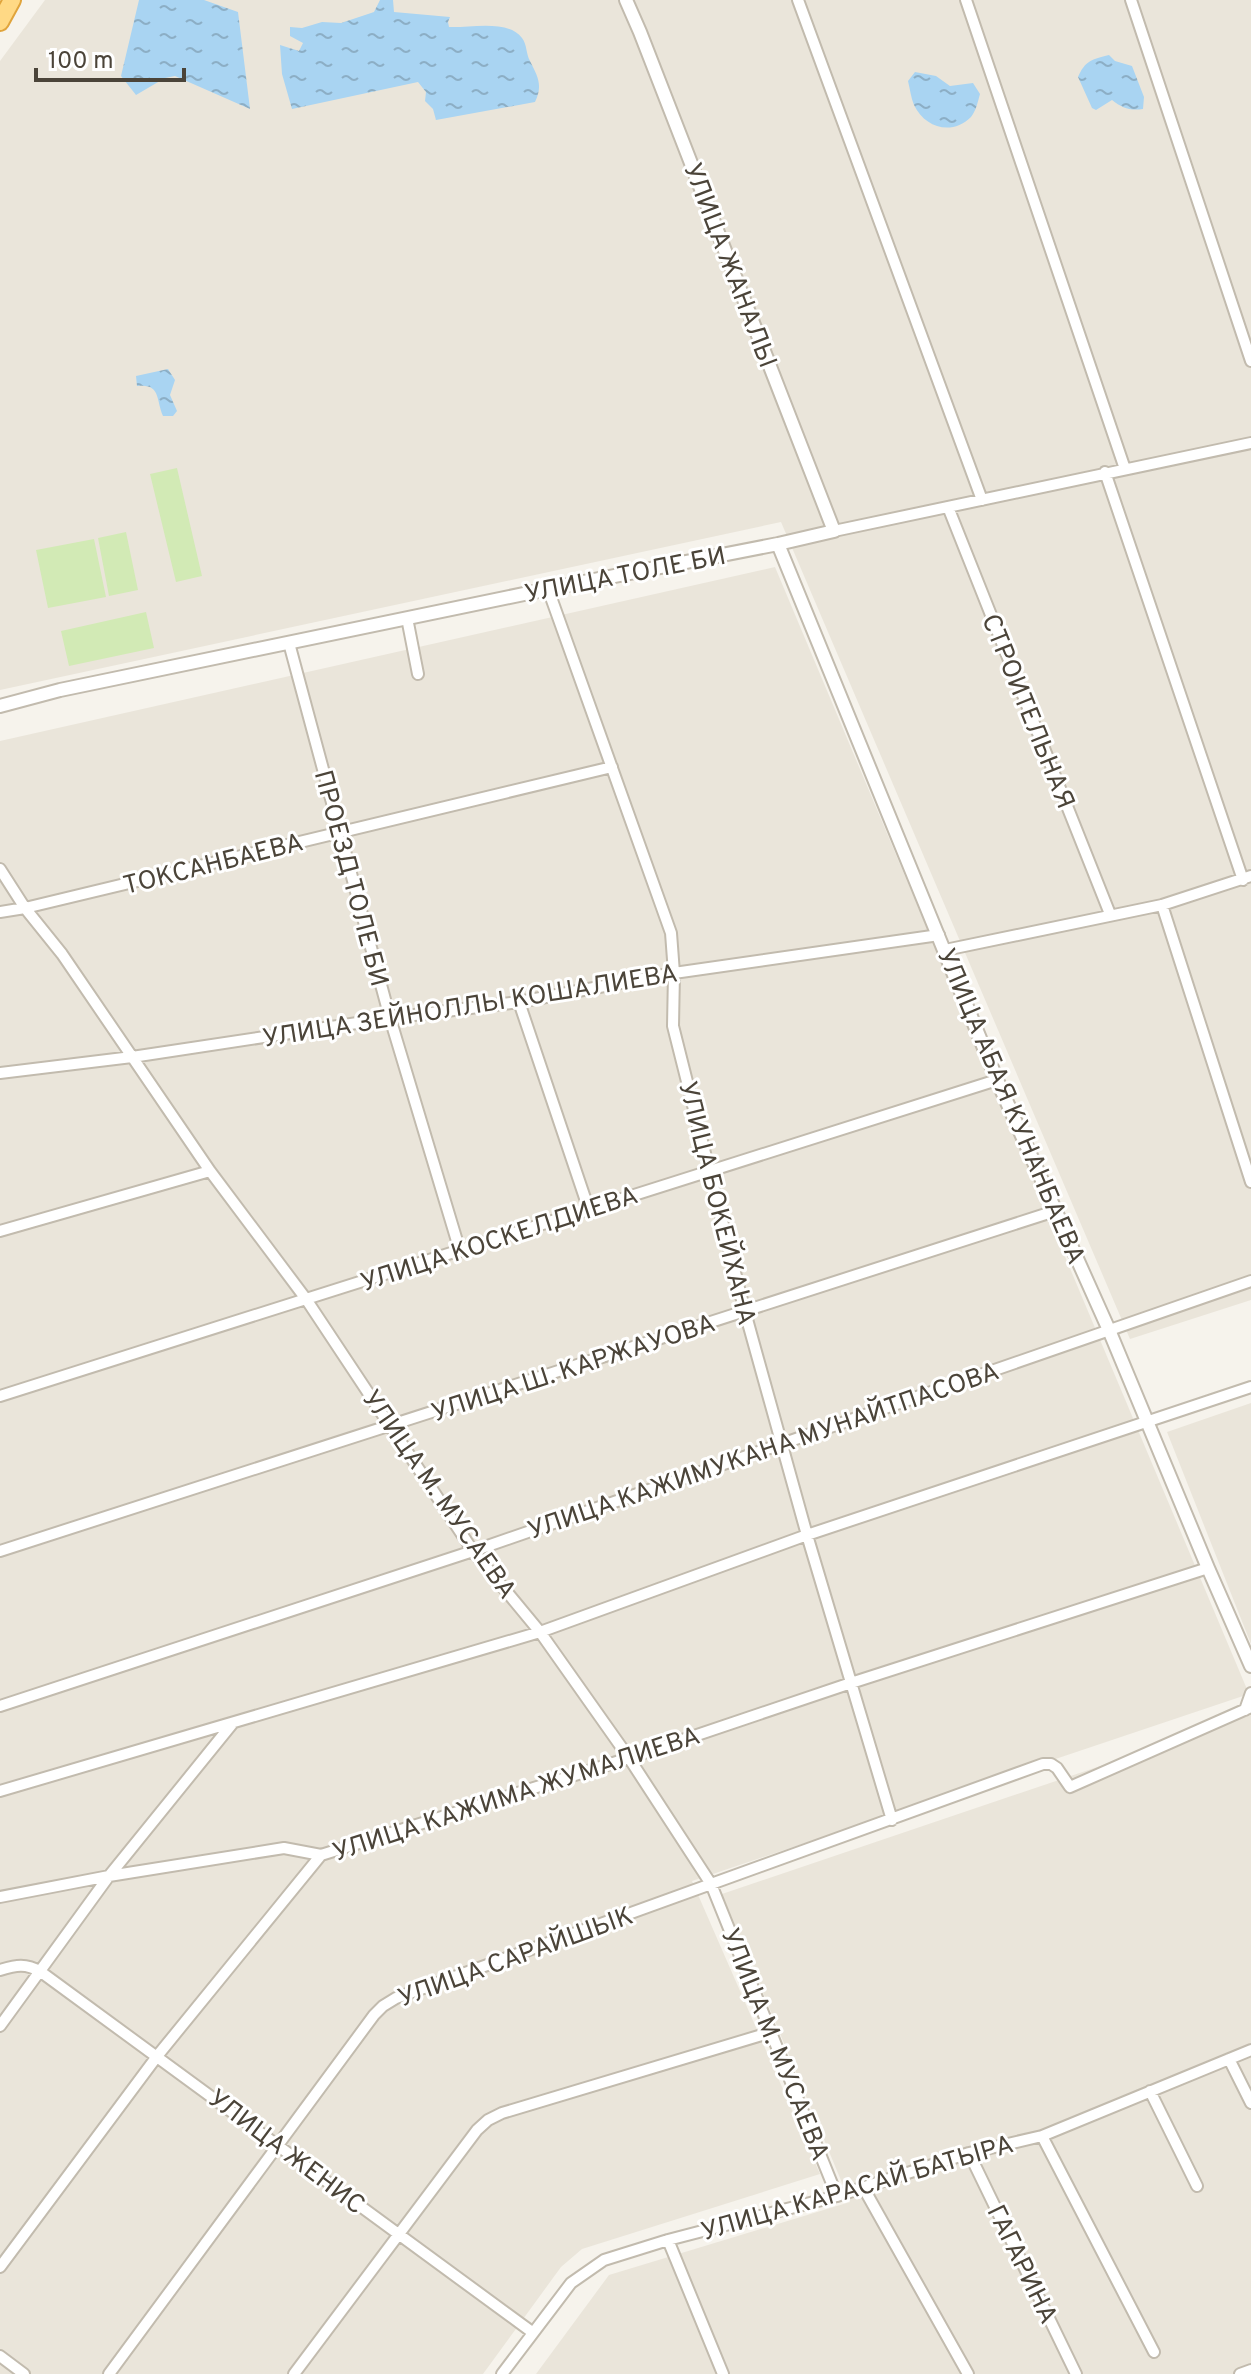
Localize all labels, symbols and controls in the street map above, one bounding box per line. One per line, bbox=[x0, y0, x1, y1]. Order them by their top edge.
scale bar bbox=[36, 32, 184, 82]
text: 100 m bbox=[48, 47, 114, 77]
street label: УЛИЦА ЖАНАЛЫ bbox=[674, 159, 783, 373]
street label: УЛИЦА ТОЛЕ БИ bbox=[522, 541, 729, 612]
street label: СТРОИТЕЛЬНАЯ bbox=[973, 610, 1081, 814]
street label: ПРОЕЗД ТОЛЕ БИ bbox=[305, 767, 394, 991]
street label: ТОКСАНБАЕВА bbox=[120, 827, 307, 904]
street label: УЛИЦА АБАЯ КУНАНБАЕВА bbox=[928, 944, 1091, 1270]
street label: УЛИЦА ЗЕЙНОЛЛЫ КОШАЛИЕВА bbox=[260, 956, 680, 1057]
street label: УЛИЦА БОКЕЙХАНА bbox=[669, 1078, 764, 1329]
street label: УЛИЦА КОСКЕЛДИЕВА bbox=[357, 1180, 643, 1301]
street label: УЛИЦА Ш. КАРЖАУОВА bbox=[428, 1308, 720, 1431]
street label: УЛИЦА КАЖИМУКАНА МУНАЙТПАСОВА bbox=[523, 1354, 1004, 1549]
street label: УЛИЦА М. МУСАЕВА bbox=[353, 1384, 523, 1606]
street label: УЛИЦА КАЖИМА ЖУМАЛИЕВА bbox=[329, 1720, 705, 1870]
street label: УЛИЦА САРАЙШЫК bbox=[393, 1899, 638, 2016]
street label: УЛИЦА М. МУСАЕВА bbox=[712, 1924, 835, 2166]
street label: УЛИЦА ЖЕНИС bbox=[200, 2083, 371, 2223]
street label: УЛИЦА КАРАСАЙ БАТЫРА bbox=[697, 2127, 1018, 2250]
street label: ГАГАРИНА bbox=[978, 2200, 1064, 2330]

